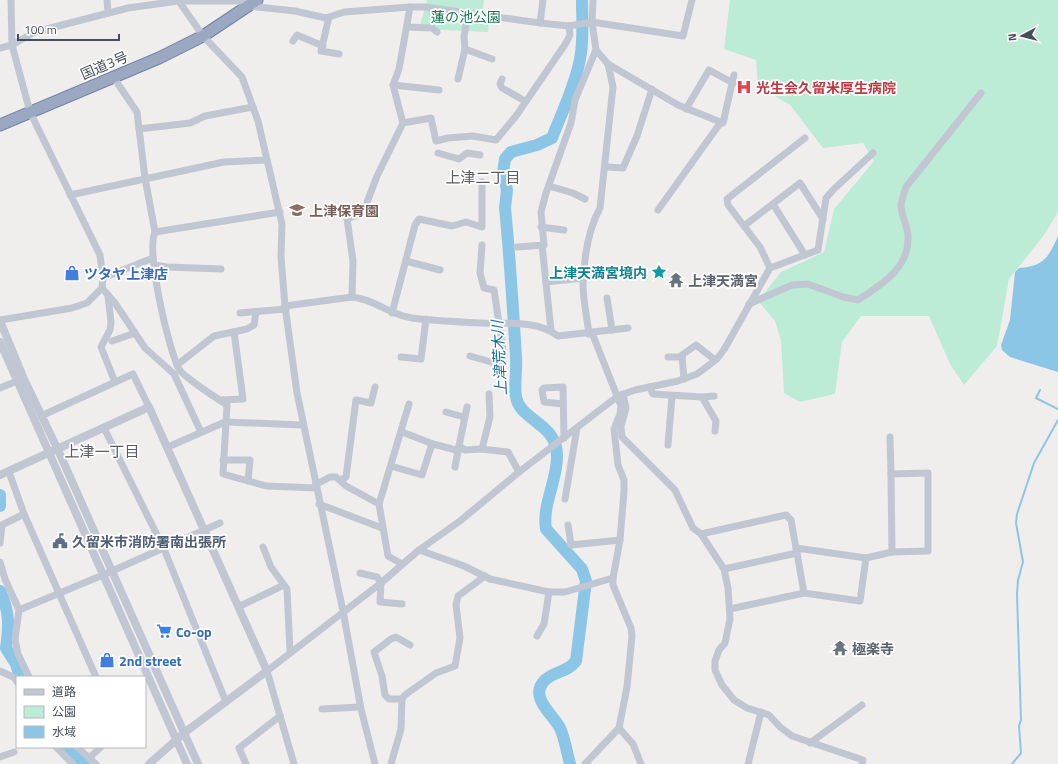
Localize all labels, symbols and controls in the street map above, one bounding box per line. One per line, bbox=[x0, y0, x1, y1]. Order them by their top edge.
park label: 蓮の池公園 bbox=[431, 6, 501, 27]
scale bar bbox=[18, 16, 119, 42]
north arrow bbox=[1002, 16, 1042, 56]
text: 100 m bbox=[24, 20, 57, 39]
text: N bbox=[1004, 32, 1020, 42]
street label: 国道3号 bbox=[77, 46, 131, 84]
place label: 光生会久留米厚生病院 bbox=[756, 77, 896, 98]
hospital icon: 光生会久留米厚生病院 bbox=[735, 78, 753, 96]
district label: 上津二丁目 bbox=[445, 166, 521, 189]
place label: 上津保育園 bbox=[309, 200, 379, 221]
school or university icon: 上津保育園 bbox=[288, 201, 306, 219]
place label: 上津天満宮境内 bbox=[549, 262, 647, 283]
place label: ツタヤ上津店 bbox=[84, 263, 168, 284]
place icon: 上津天満宮境内 bbox=[650, 263, 668, 281]
shop icon: ツタヤ上津店 bbox=[63, 264, 81, 282]
place label: 上津天満宮 bbox=[688, 270, 758, 291]
temple icon: 上津天満宮 bbox=[667, 271, 685, 289]
water label: 上津荒木川 bbox=[485, 318, 512, 396]
district label: 上津一丁目 bbox=[64, 440, 140, 463]
place label: 久留米市消防署南出張所 bbox=[72, 531, 226, 552]
public building icon: 久留米市消防署南出張所 bbox=[51, 532, 69, 550]
place label: Co-op bbox=[176, 621, 212, 642]
supermarket icon: Co-op bbox=[155, 622, 173, 640]
place label: 極楽寺 bbox=[852, 638, 894, 659]
temple icon: 極楽寺 bbox=[831, 639, 849, 657]
place label: 2nd street bbox=[119, 650, 182, 671]
shop icon: 2nd street bbox=[98, 651, 116, 669]
legend bbox=[16, 676, 146, 748]
text: 道路 bbox=[52, 682, 76, 701]
text: 公園 bbox=[52, 702, 76, 721]
text: 水域 bbox=[52, 722, 76, 741]

